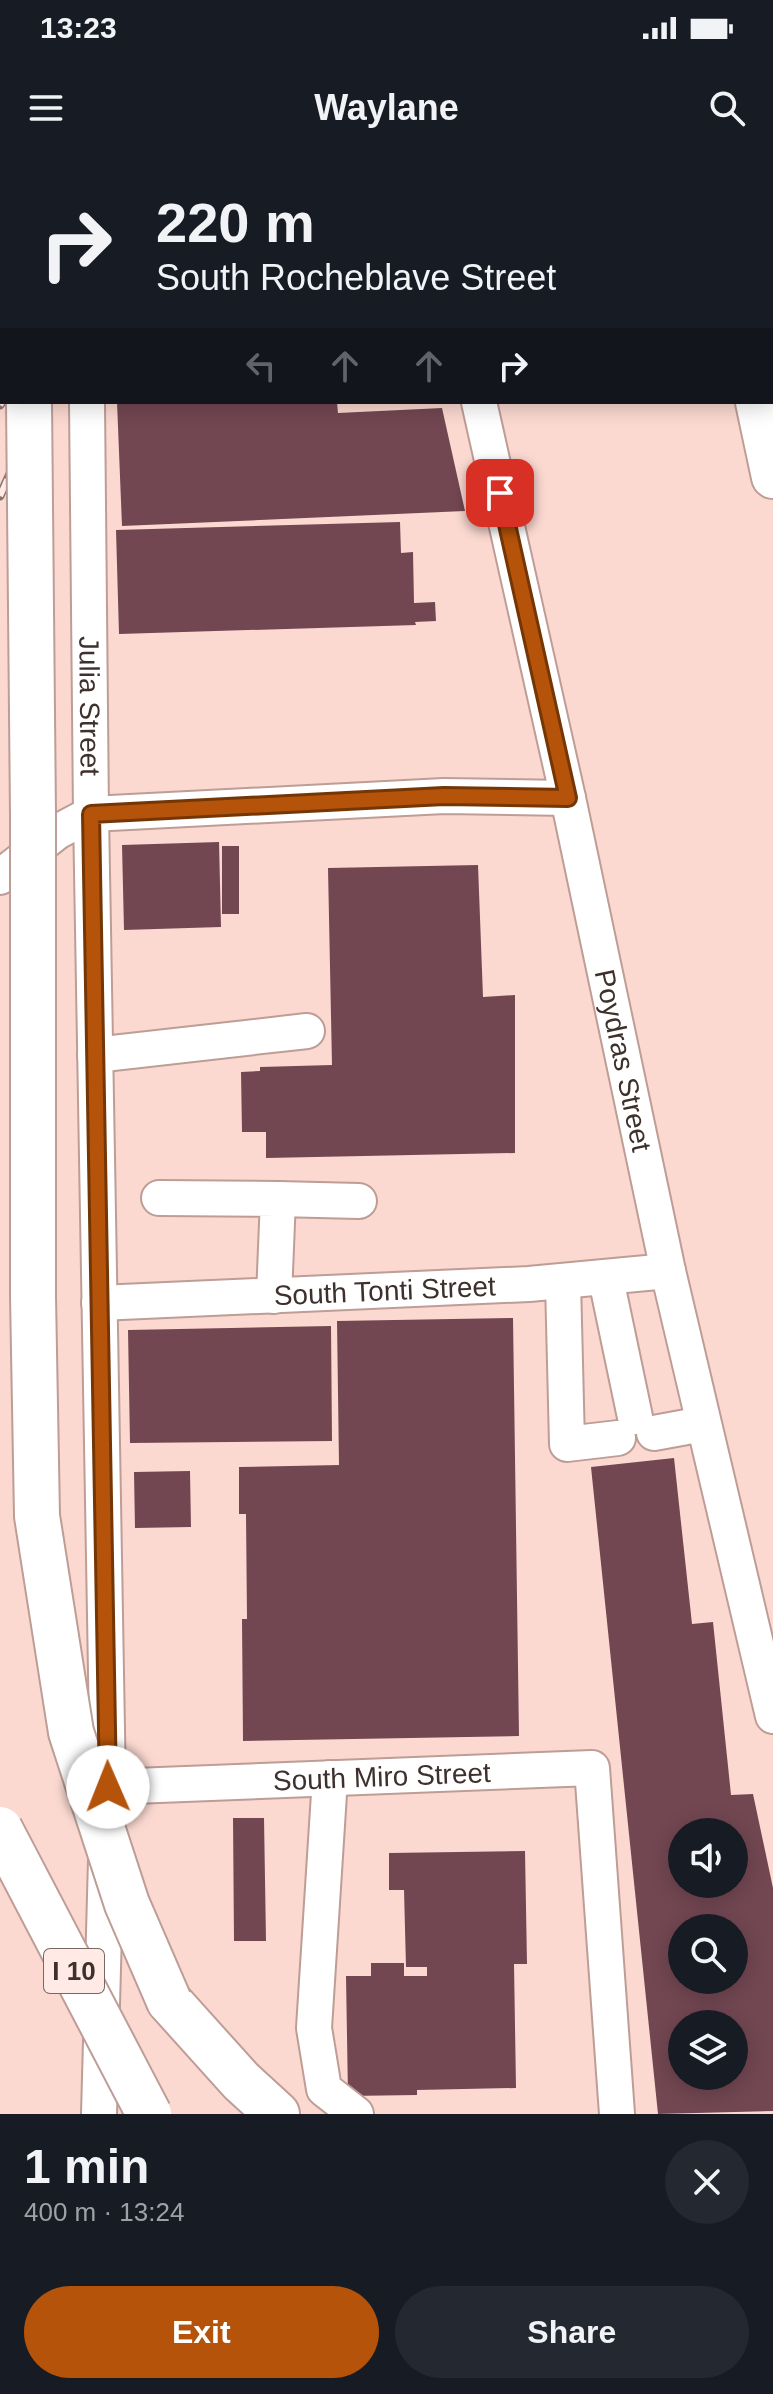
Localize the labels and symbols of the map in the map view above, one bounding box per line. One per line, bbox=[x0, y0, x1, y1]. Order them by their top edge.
pin bbox=[466, 459, 534, 527]
street label: Julia Street bbox=[74, 636, 106, 776]
street label: Poydras Street bbox=[589, 966, 658, 1154]
street label: South Tonti Street bbox=[273, 1270, 497, 1311]
position arrow bbox=[66, 1745, 150, 1829]
street label: South Miro Street bbox=[272, 1756, 492, 1796]
road number: I 10 bbox=[44, 1949, 104, 1993]

